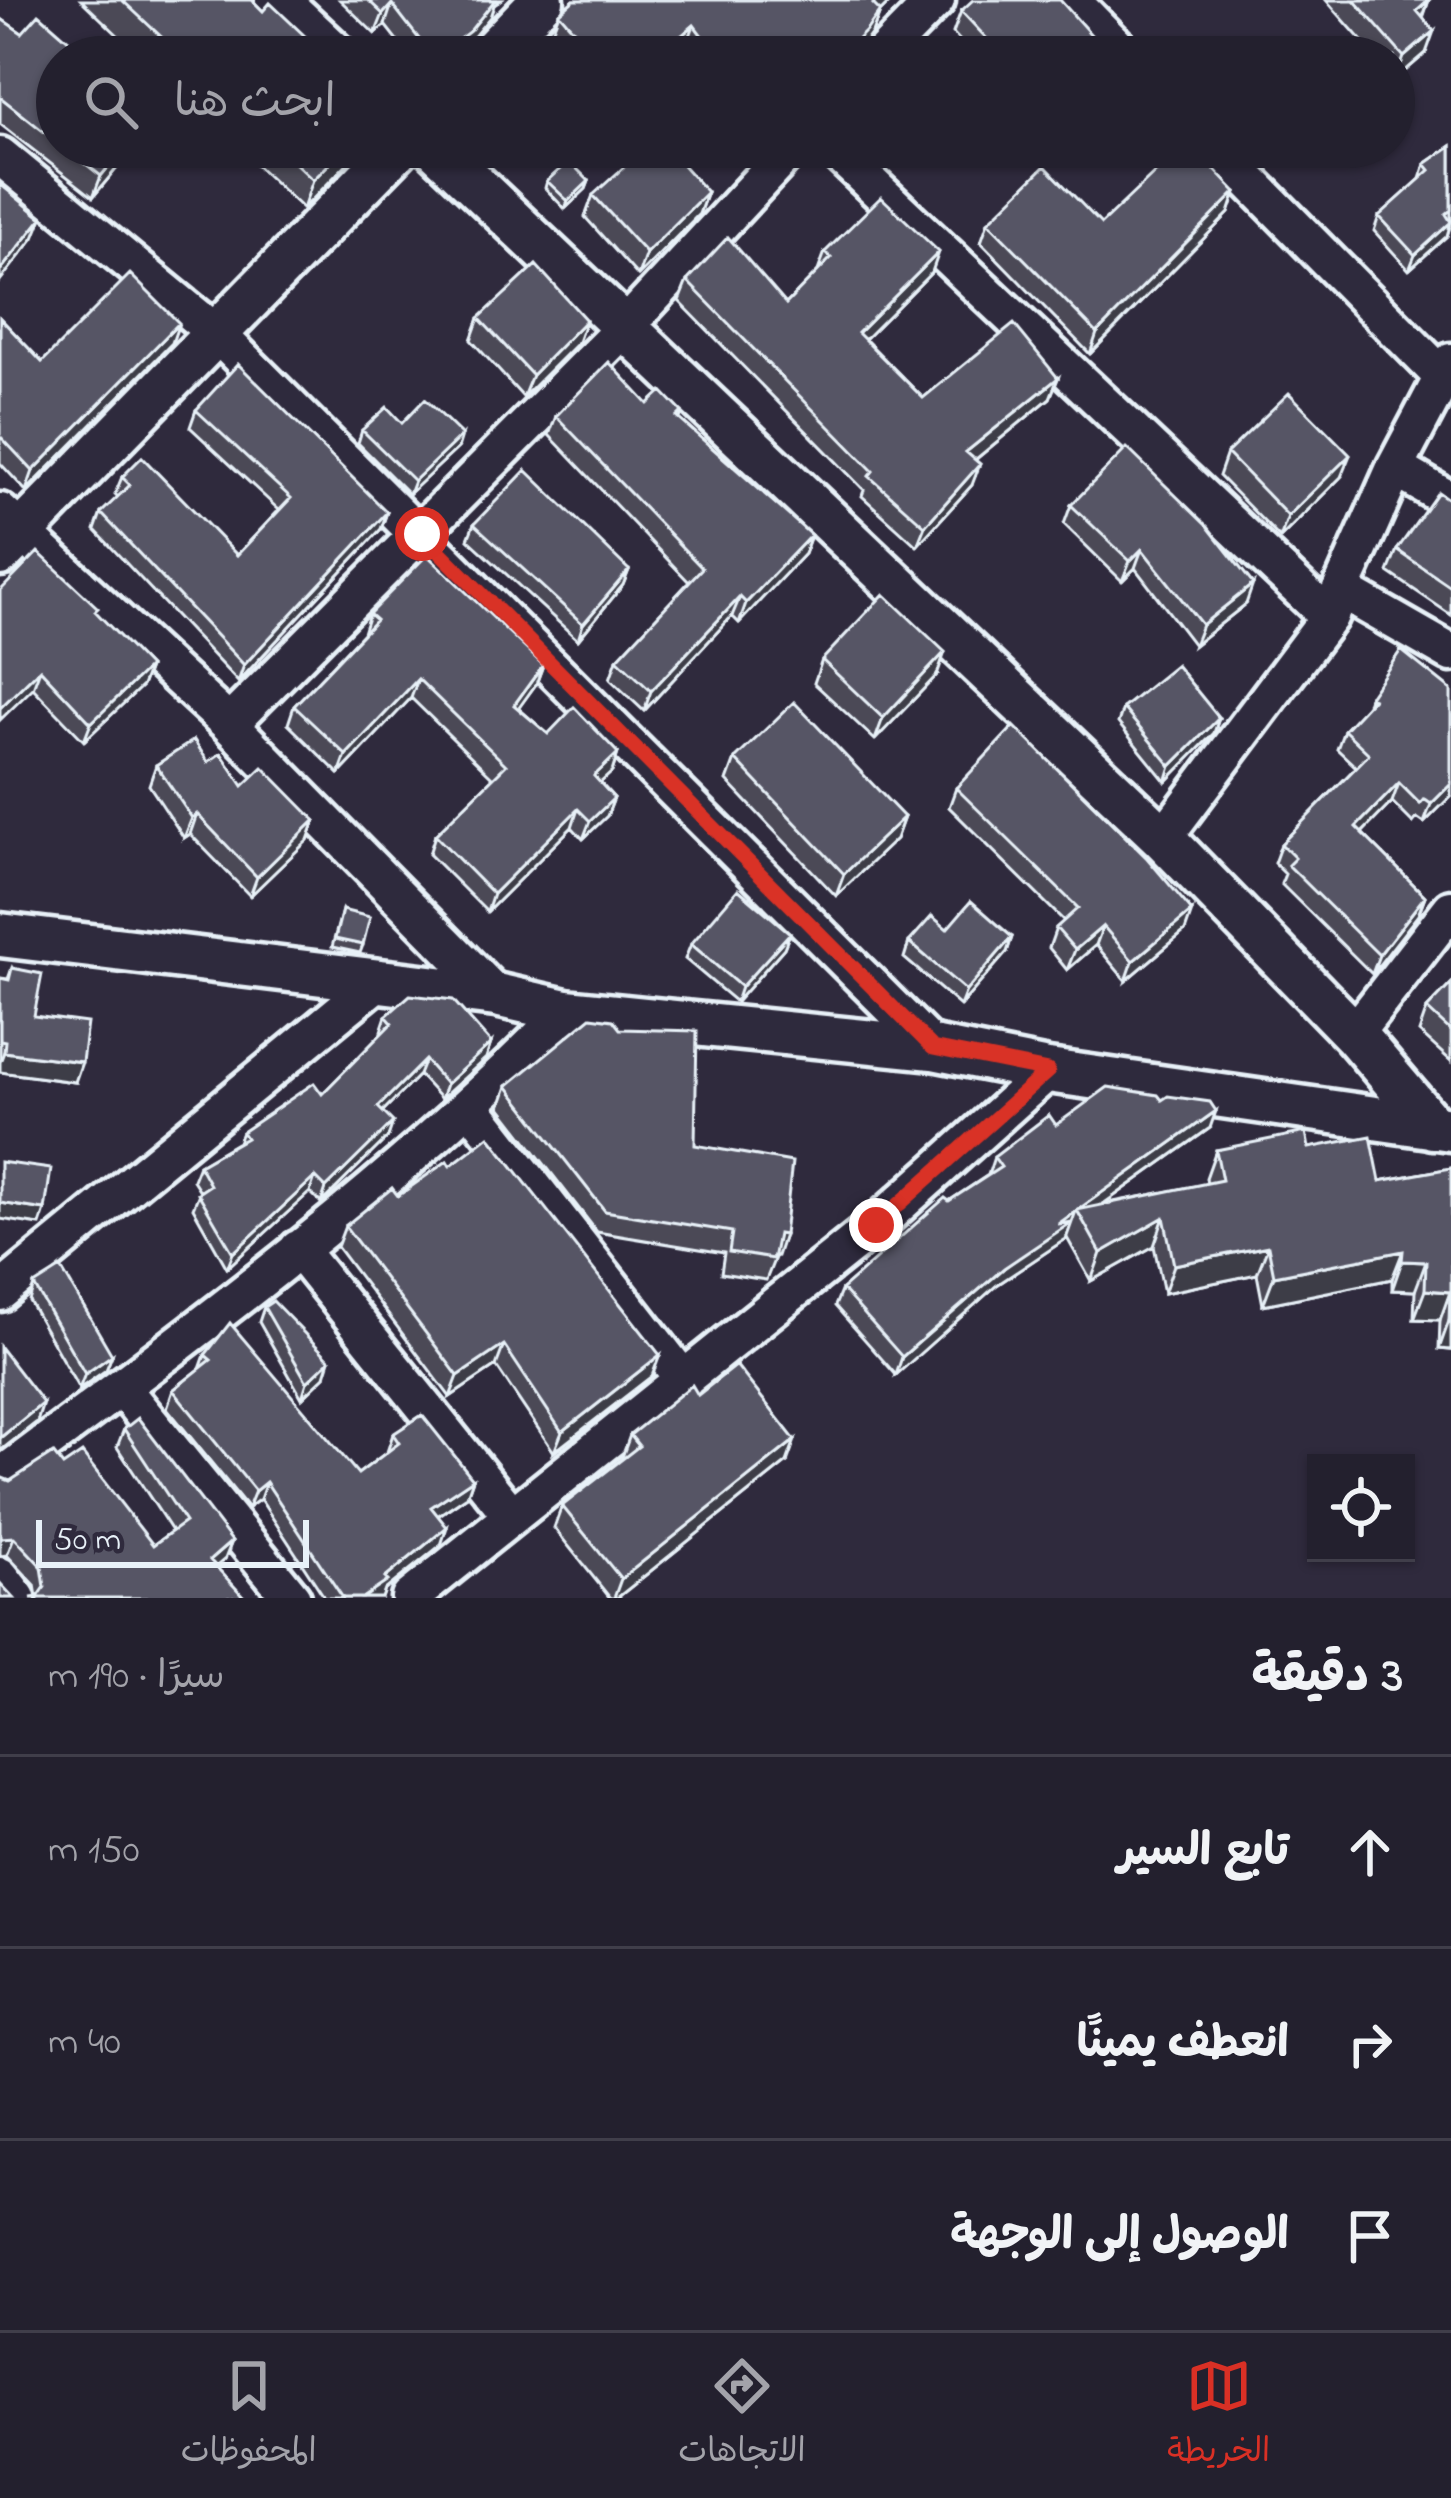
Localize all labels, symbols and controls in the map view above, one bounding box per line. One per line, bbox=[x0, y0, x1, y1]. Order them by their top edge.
search box bbox=[36, 36, 1415, 168]
icon: search bbox=[78, 69, 144, 135]
text: ابحث هنا bbox=[174, 71, 336, 137]
route start bbox=[395, 507, 449, 561]
route end bbox=[849, 1198, 903, 1252]
map controls bbox=[1307, 1454, 1415, 1562]
button: locate bbox=[1307, 1454, 1415, 1562]
scale bar bbox=[36, 1514, 309, 1567]
text: 50 m bbox=[54, 1517, 121, 1565]
text: 3 دقيقة bbox=[1252, 1640, 1403, 1715]
text: سيرًا · 190 m bbox=[48, 1649, 225, 1706]
icon: ahead bbox=[1337, 1819, 1403, 1885]
text: تابع السير bbox=[1117, 1820, 1289, 1886]
text: 150 m bbox=[48, 1823, 140, 1880]
icon: right bbox=[1337, 2011, 1403, 2077]
text: انعطف يمينًا bbox=[1077, 2012, 1289, 2078]
text: 40 m bbox=[48, 2015, 121, 2072]
icon: arrive bbox=[1337, 2203, 1403, 2269]
text: الوصول إلى الوجهة bbox=[950, 2204, 1289, 2270]
tab: المحفوظات bbox=[181, 2353, 317, 2479]
tab: الاتجاهات bbox=[678, 2353, 806, 2479]
tab: الخريطة bbox=[1167, 2353, 1270, 2479]

